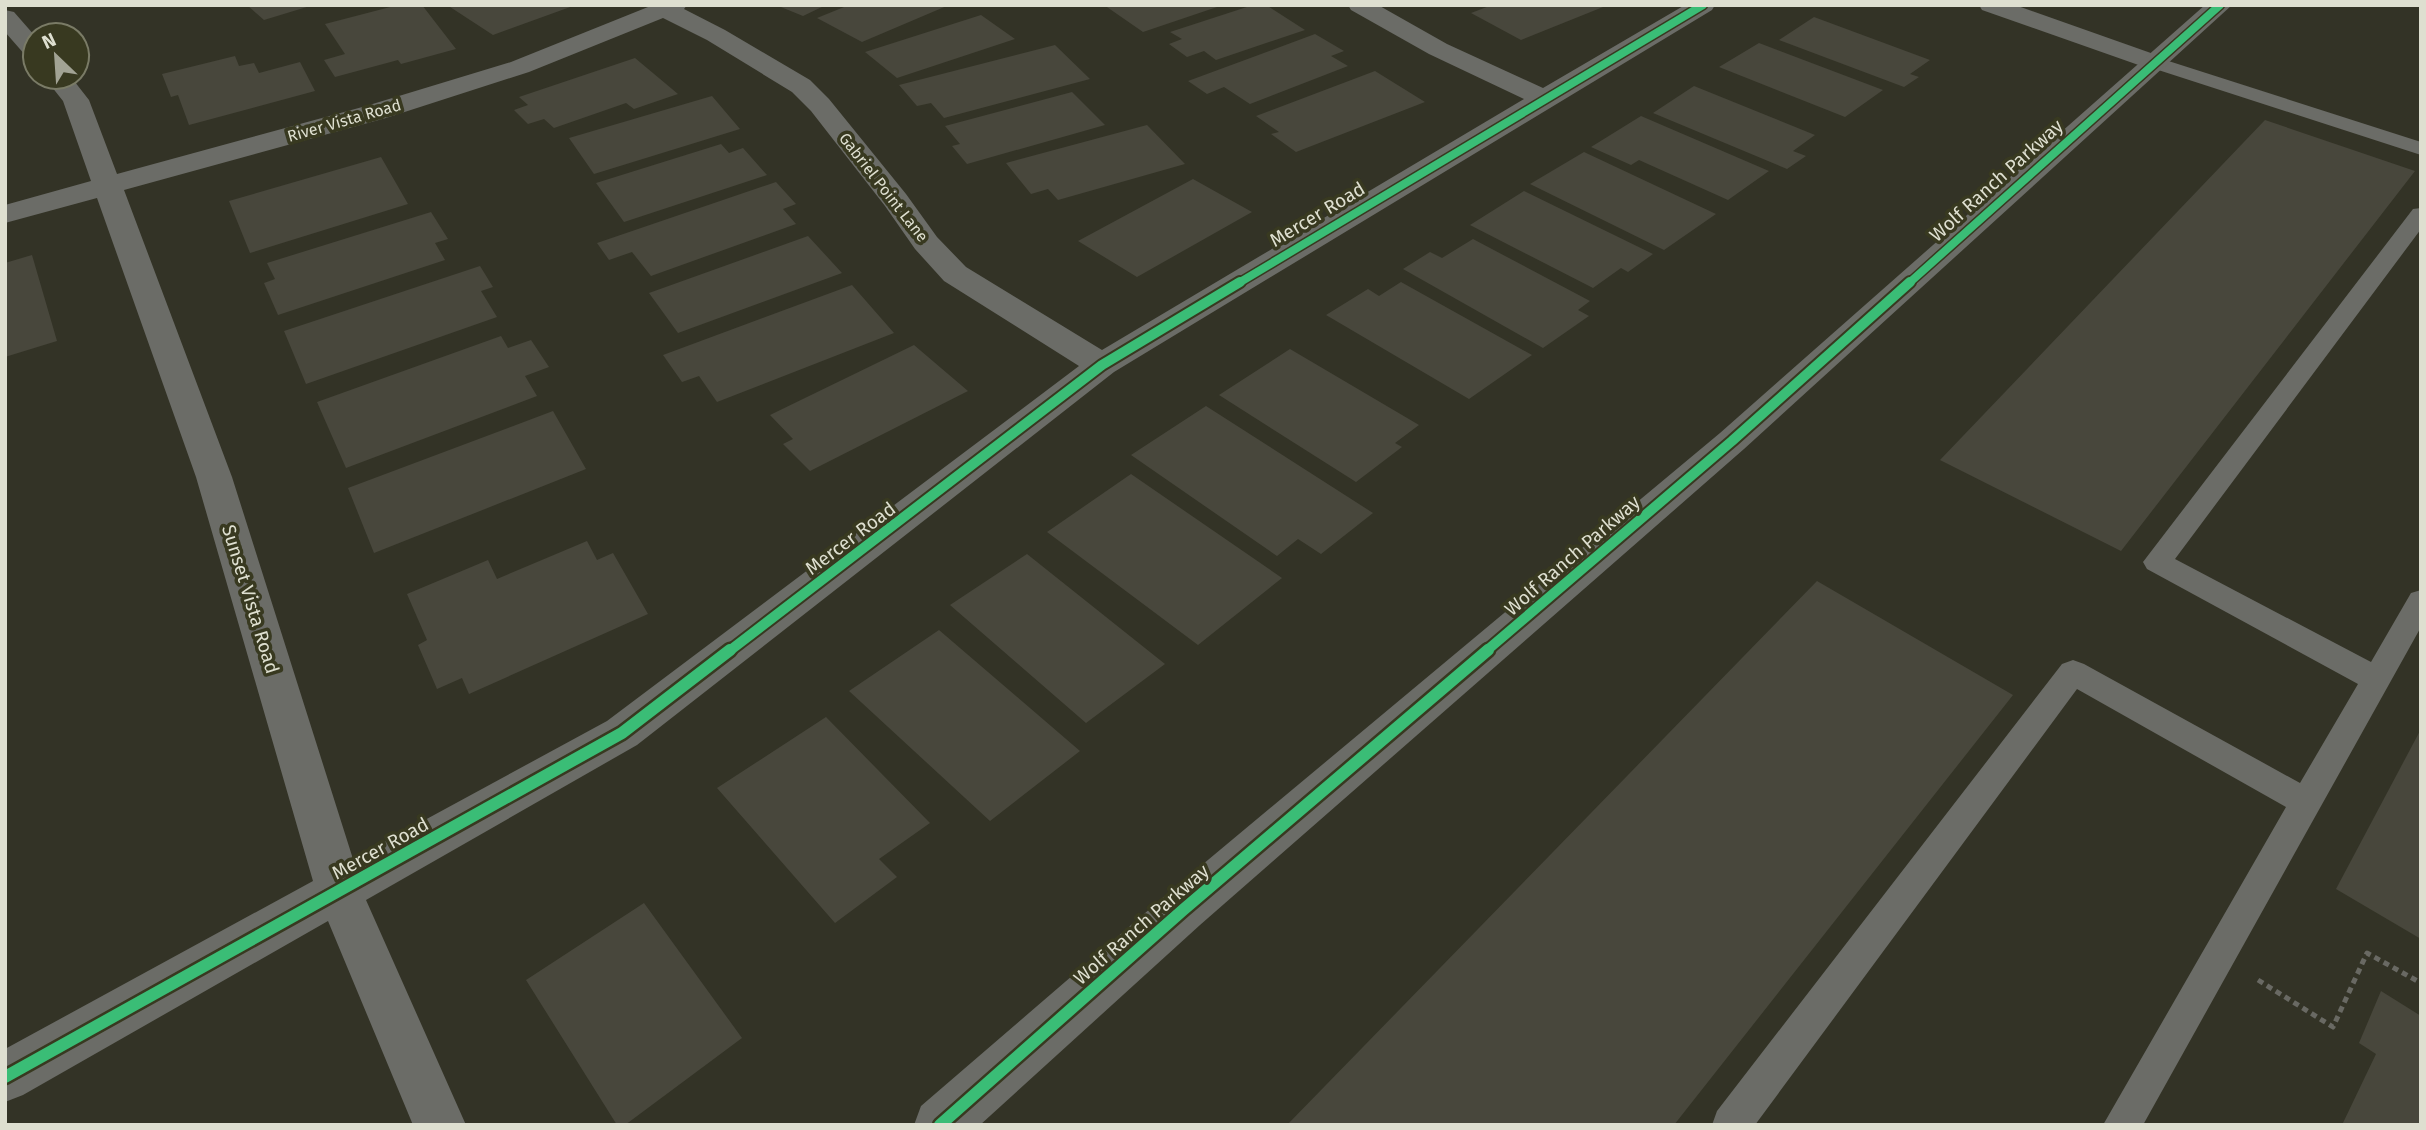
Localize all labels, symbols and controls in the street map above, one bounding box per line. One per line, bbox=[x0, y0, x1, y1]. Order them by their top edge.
north arrow bbox=[21, 21, 91, 91]
text: N bbox=[38, 28, 60, 54]
street label: River Vista Road bbox=[285, 95, 403, 146]
street label: Wolf Ranch Parkway bbox=[1925, 114, 2068, 246]
street label: Gabriel Point Lane bbox=[835, 129, 932, 246]
street label: Mercer Road bbox=[1265, 177, 1369, 252]
street label: Wolf Ranch Parkway bbox=[1500, 490, 1645, 620]
street label: Mercer Road bbox=[801, 497, 900, 580]
street label: Sunset Vista Road bbox=[217, 522, 284, 676]
street label: Mercer Road bbox=[328, 812, 433, 884]
street label: Wolf Ranch Parkway bbox=[1069, 859, 1214, 989]

